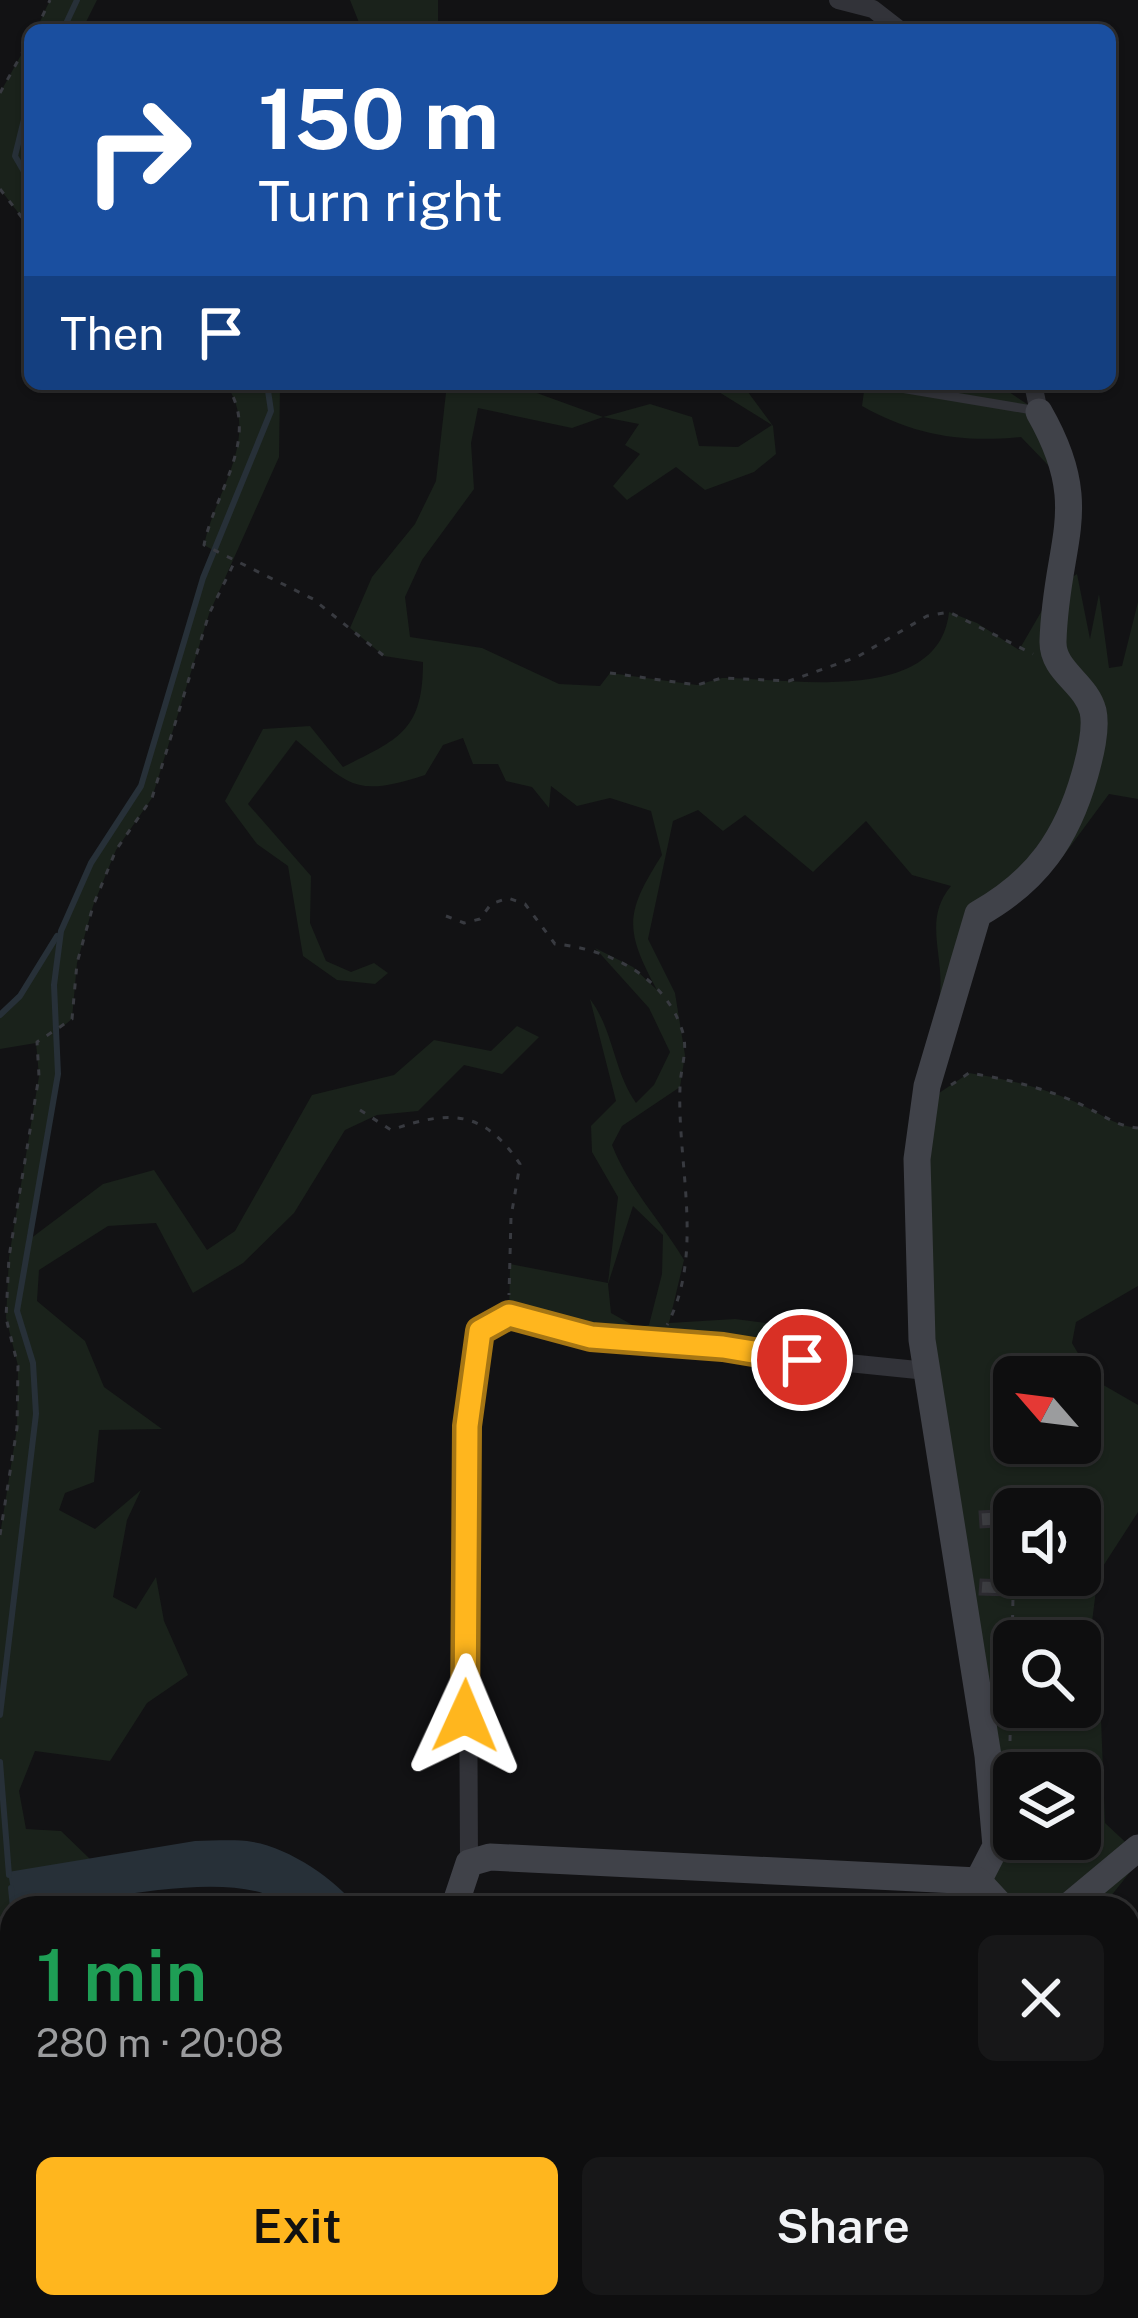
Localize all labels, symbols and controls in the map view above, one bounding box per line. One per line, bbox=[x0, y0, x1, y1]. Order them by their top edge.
text: 150 m bbox=[258, 69, 499, 168]
icon: right bbox=[60, 72, 216, 228]
text: Turn right bbox=[258, 170, 503, 233]
icon: arrive bbox=[188, 300, 254, 366]
text: Then bbox=[60, 307, 164, 360]
pin bbox=[751, 1309, 853, 1411]
icon: arrive bbox=[769, 1327, 835, 1393]
north arrow bbox=[993, 1356, 1101, 1464]
map controls bbox=[993, 1356, 1101, 1860]
button: sound bbox=[993, 1488, 1101, 1596]
button: search bbox=[993, 1620, 1101, 1728]
position arrow bbox=[402, 1653, 528, 1779]
button: layers bbox=[993, 1752, 1101, 1860]
text: 1 min bbox=[36, 1933, 207, 2017]
button: close bbox=[978, 1935, 1104, 2061]
text: 280 m · 20:08 bbox=[36, 2020, 284, 2066]
button: Exit bbox=[36, 2157, 558, 2295]
button: Share bbox=[582, 2157, 1104, 2295]

